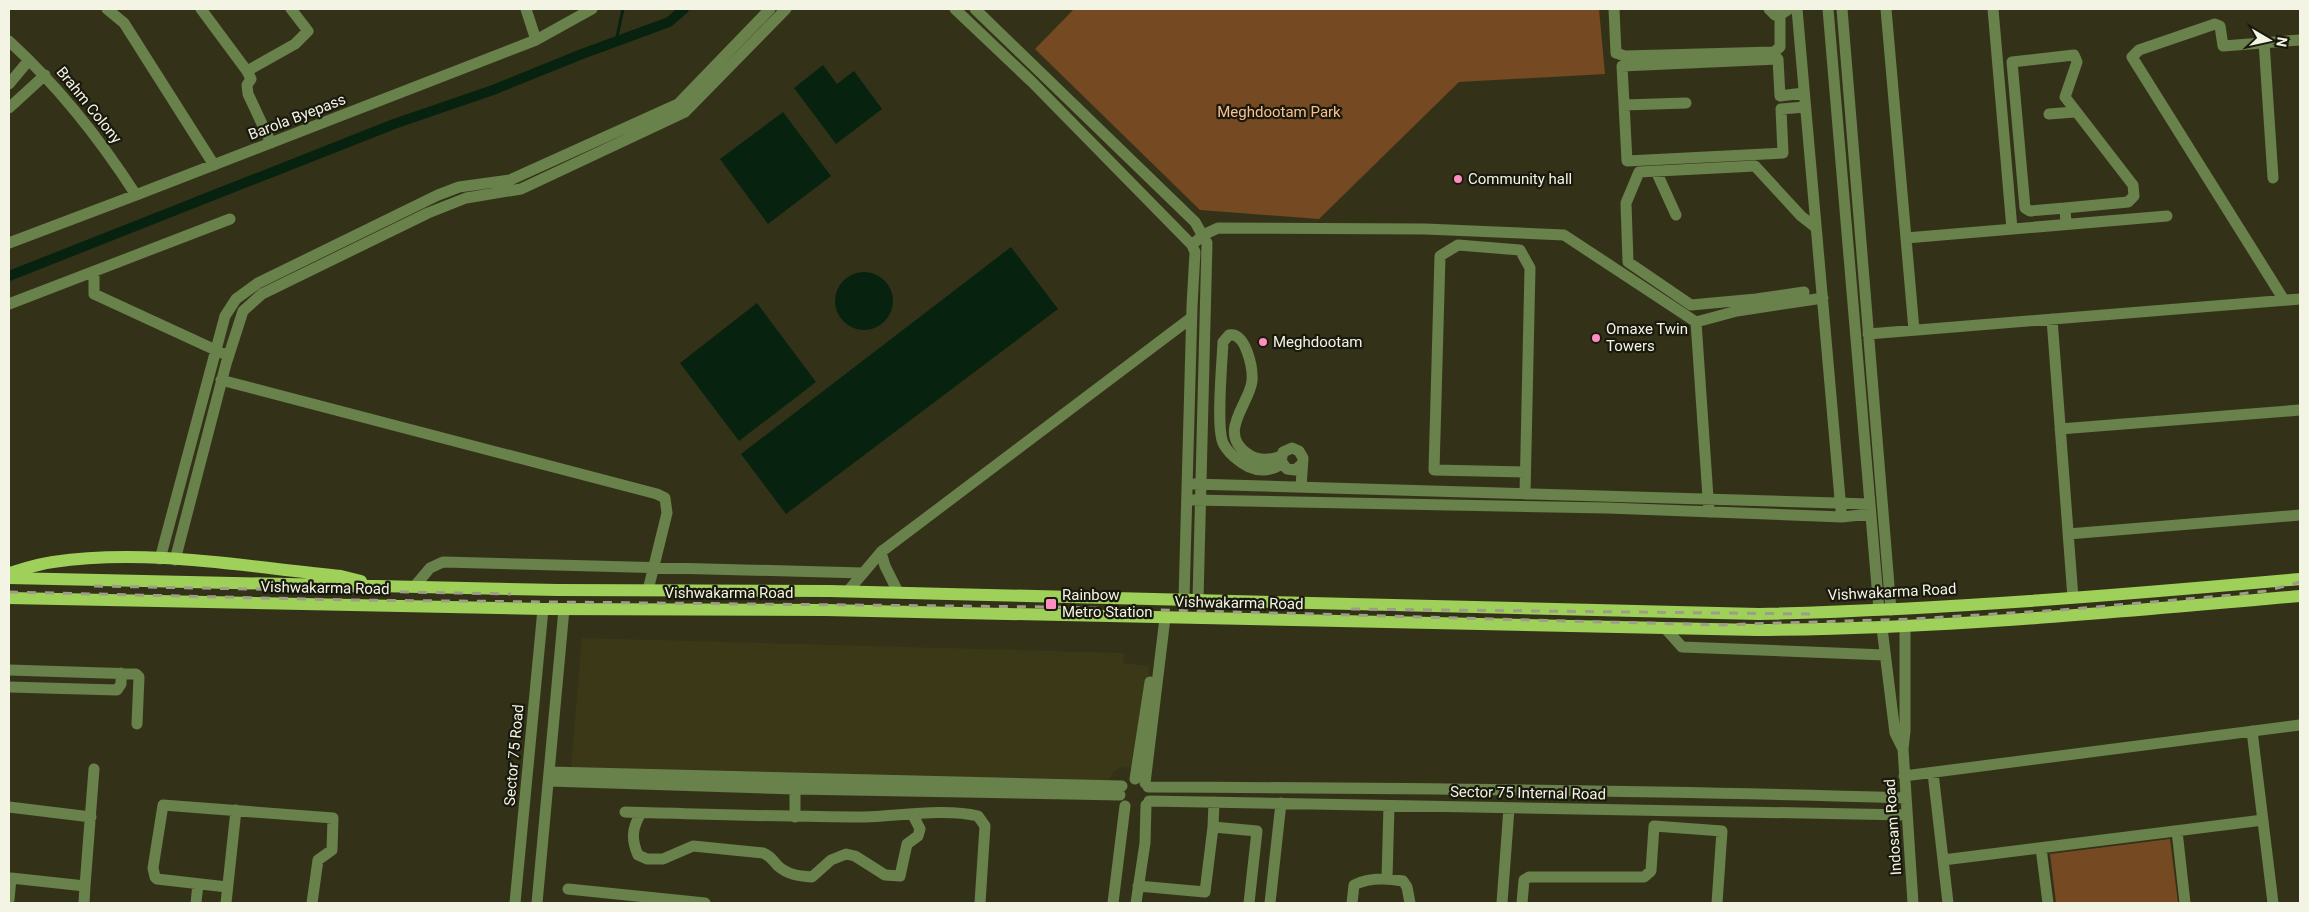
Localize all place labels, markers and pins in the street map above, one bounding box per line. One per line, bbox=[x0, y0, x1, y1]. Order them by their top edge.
place label: Community hall bbox=[1468, 170, 1572, 188]
marker: Community hall bbox=[1452, 173, 1464, 185]
place label: Omaxe Twin Towers bbox=[1606, 320, 1688, 355]
marker: Omaxe Twin Towers bbox=[1590, 332, 1602, 344]
place label: Meghdootam bbox=[1273, 333, 1363, 351]
marker: Meghdootam bbox=[1257, 336, 1269, 348]
place label: Rainbow Metro Station bbox=[1062, 586, 1153, 621]
marker: Rainbow Metro Station bbox=[1044, 597, 1058, 611]

